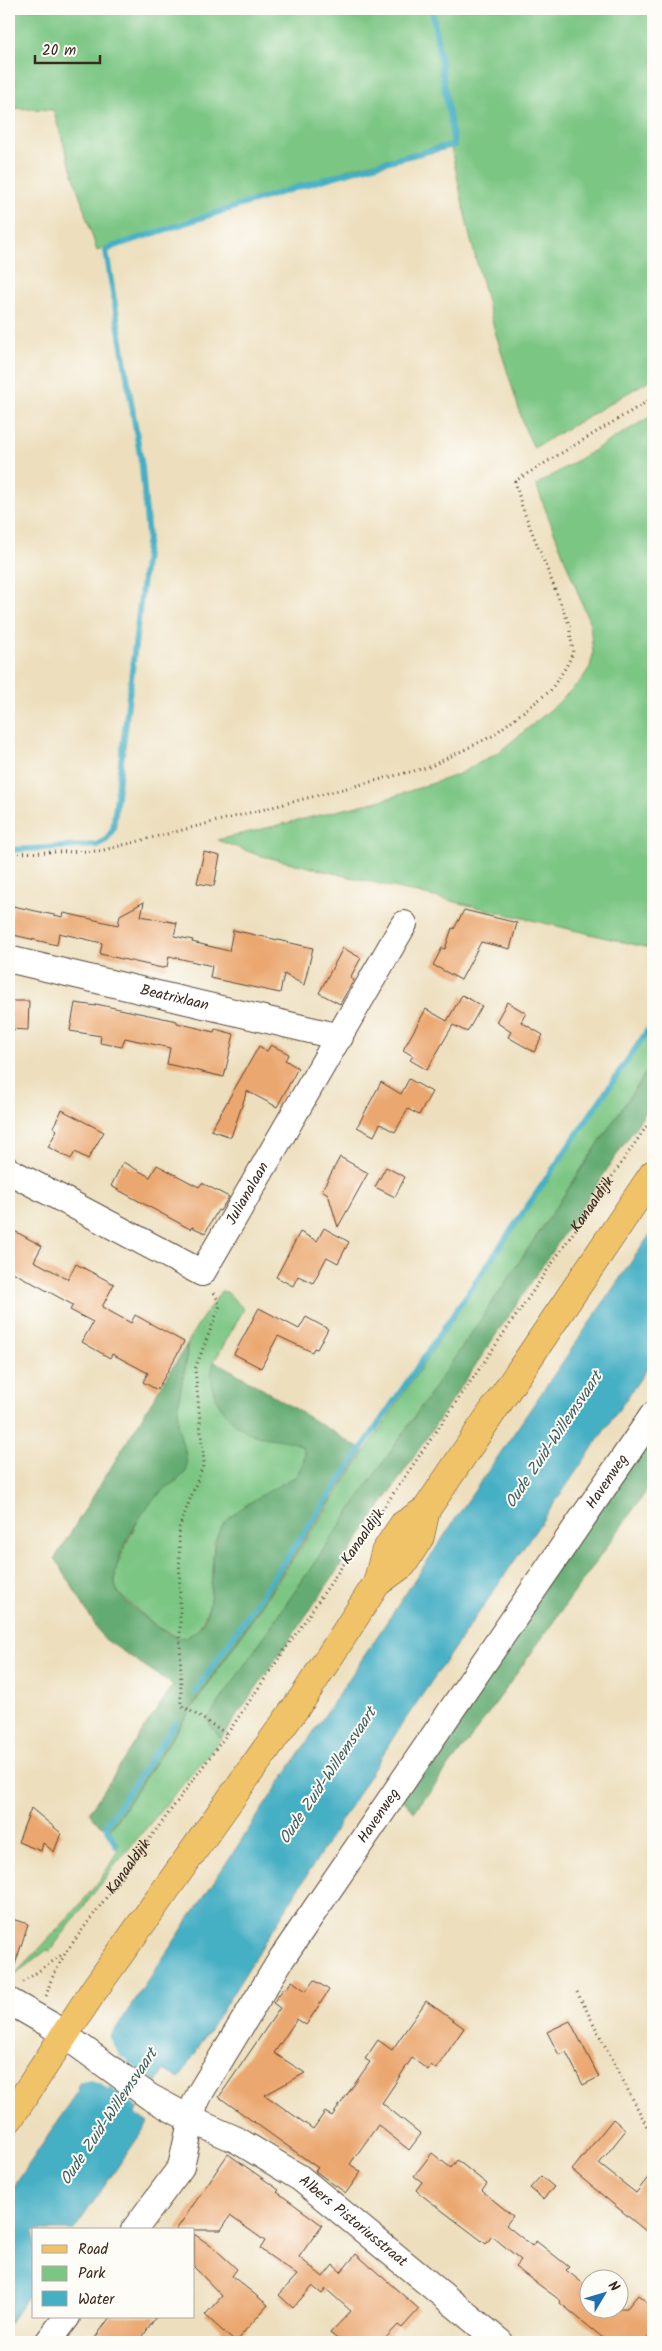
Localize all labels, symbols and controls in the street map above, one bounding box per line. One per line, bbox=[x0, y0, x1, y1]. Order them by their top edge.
scale bar bbox=[35, 32, 100, 64]
text: 20 m bbox=[42, 39, 76, 63]
street label: Beatrixlaan bbox=[138, 978, 211, 1018]
street label: Julianalaan bbox=[220, 1158, 276, 1230]
street label: Kanaaldijk bbox=[565, 1171, 621, 1238]
water label: Oude Zuid-Willemsvaart bbox=[499, 1364, 611, 1513]
street label: Havenweg bbox=[580, 1449, 635, 1514]
street label: Kanaaldijk bbox=[335, 1503, 392, 1570]
water label: Oude Zuid-Willemsvaart bbox=[273, 1700, 385, 1849]
street label: Havenweg bbox=[351, 1784, 406, 1849]
street label: Kanaaldijk bbox=[100, 1834, 158, 1900]
water label: Oude Zuid-Willemsvaart bbox=[54, 2041, 166, 2190]
street label: Albers Pistoriusstraat bbox=[293, 2169, 413, 2274]
legend bbox=[32, 2228, 195, 2318]
text: Road bbox=[78, 2238, 109, 2262]
text: Park bbox=[78, 2262, 106, 2286]
north arrow bbox=[580, 2268, 630, 2318]
text: N bbox=[602, 2276, 625, 2297]
text: Water bbox=[78, 2288, 115, 2312]

